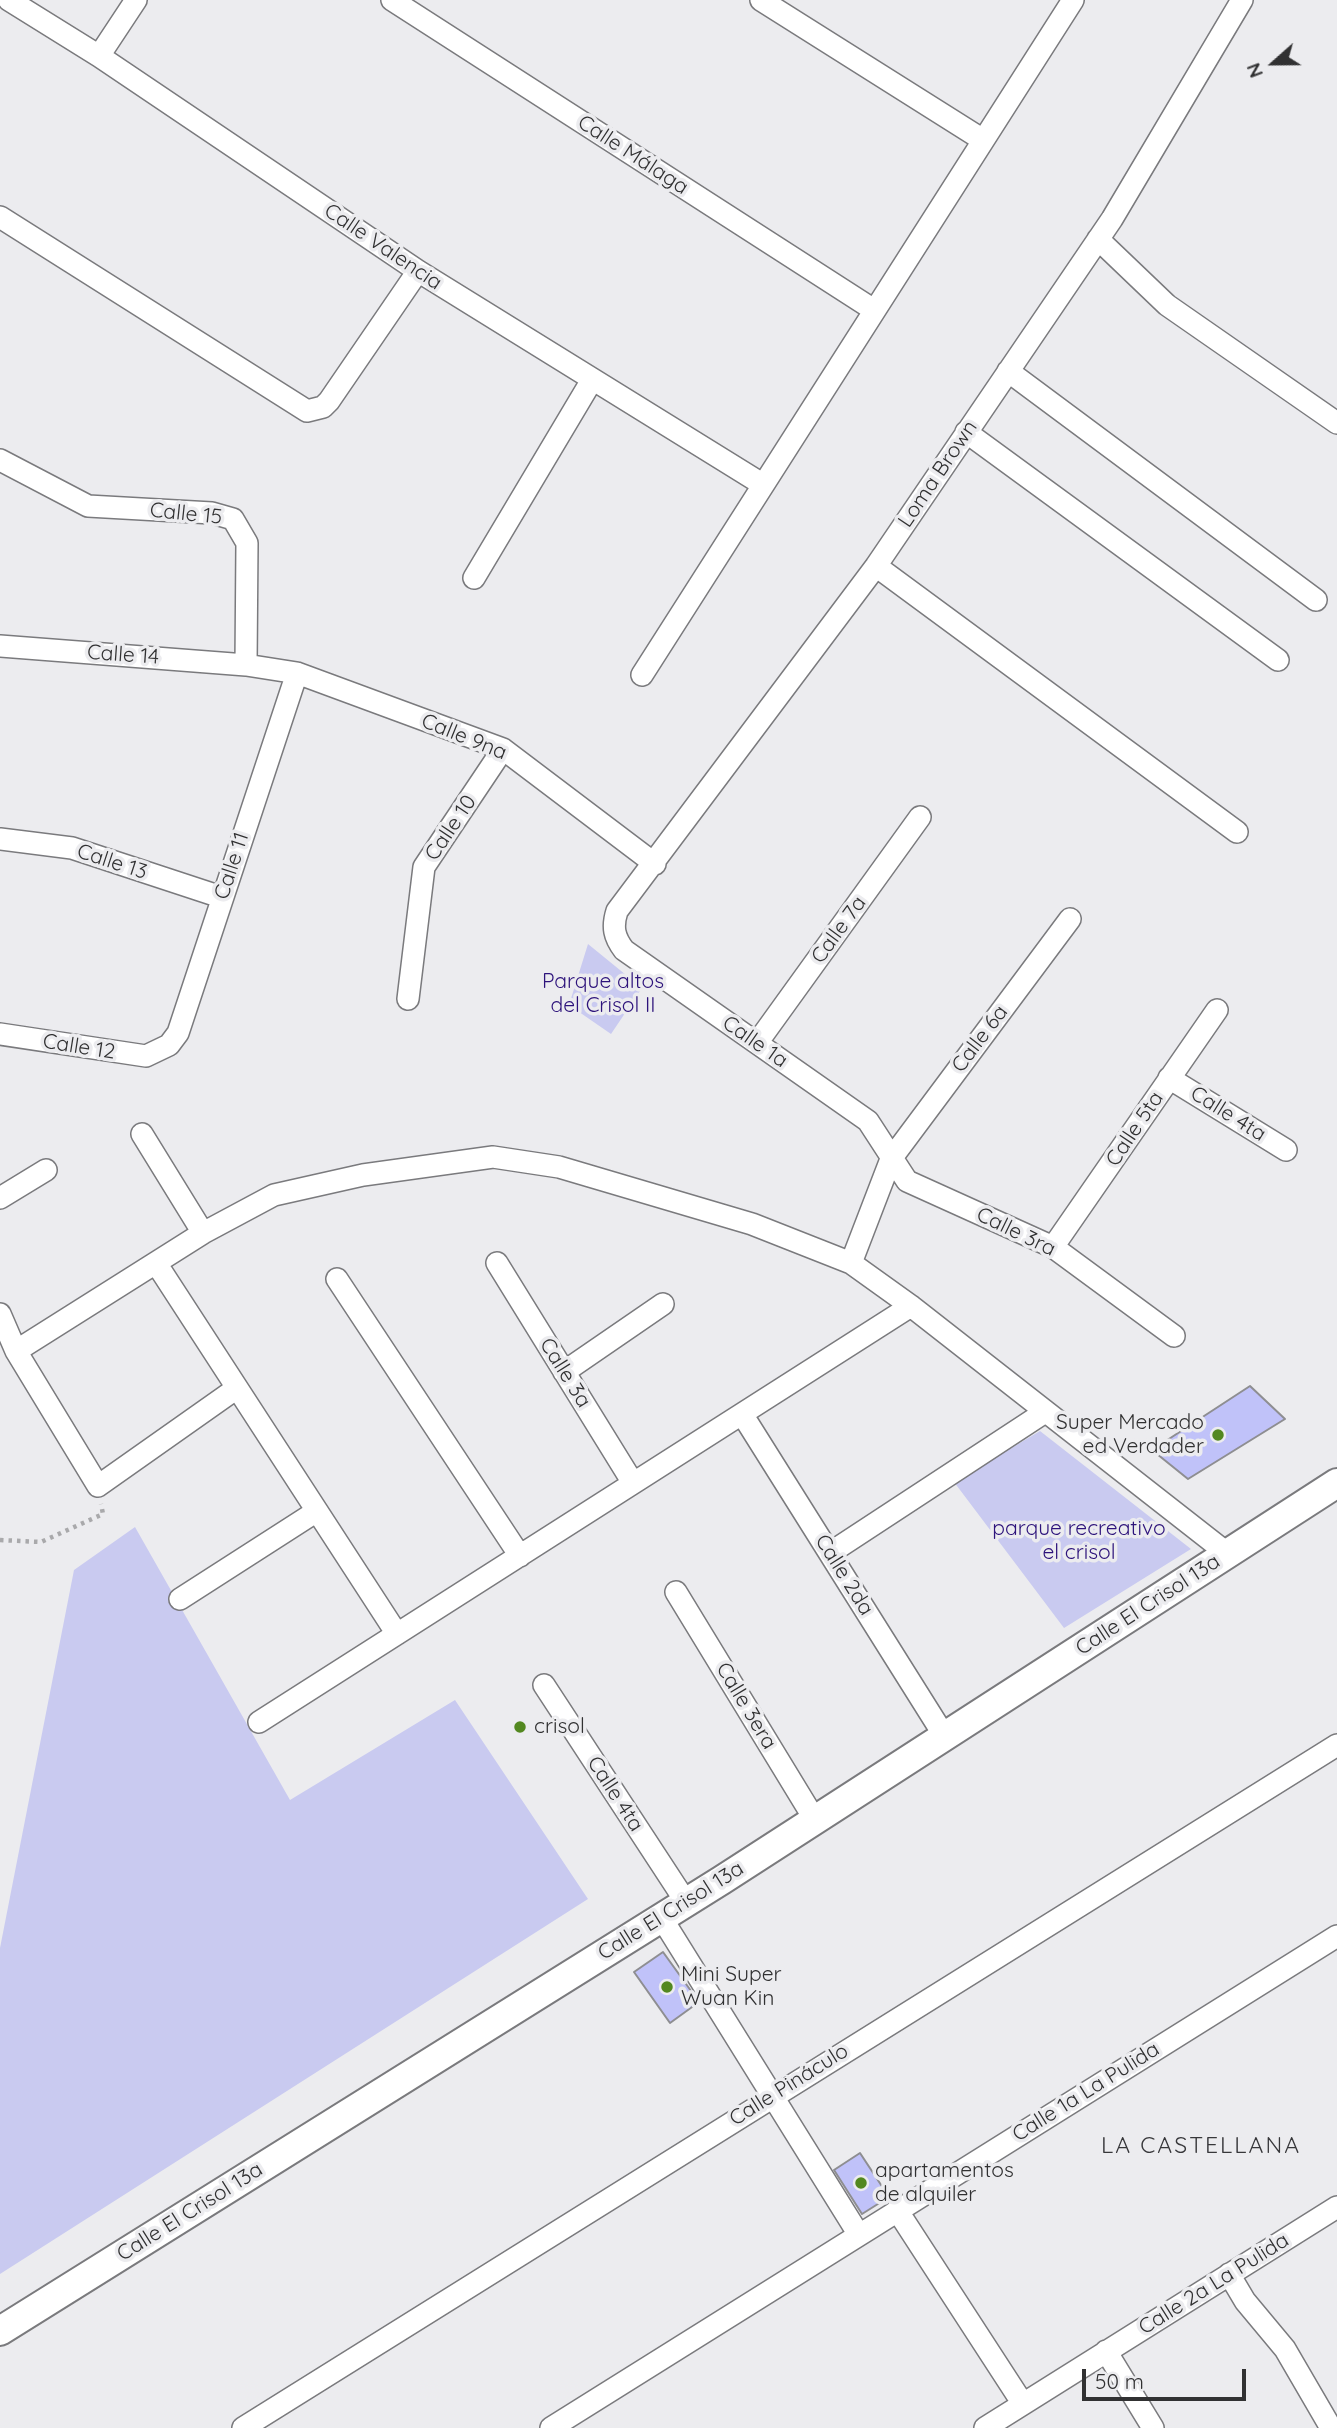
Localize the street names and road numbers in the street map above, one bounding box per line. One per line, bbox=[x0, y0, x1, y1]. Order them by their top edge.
street label: Calle Málaga bbox=[573, 110, 693, 200]
street label: Calle Valencia bbox=[319, 198, 447, 296]
street label: Loma Brown bbox=[893, 416, 983, 532]
street label: Calle 15 bbox=[149, 498, 223, 530]
street label: Calle 14 bbox=[86, 640, 160, 670]
street label: Calle 9na bbox=[418, 708, 510, 766]
street label: Calle 10 bbox=[420, 790, 482, 866]
street label: Calle 11 bbox=[209, 829, 255, 903]
street label: Calle 13 bbox=[74, 839, 150, 885]
street label: Calle 7a bbox=[806, 891, 872, 969]
street label: Calle 6a bbox=[947, 1000, 1013, 1078]
street label: Calle 1a bbox=[717, 1010, 793, 1074]
street label: Calle 12 bbox=[41, 1029, 117, 1065]
street label: Calle 4ta bbox=[1186, 1081, 1270, 1147]
street label: Calle 5ta bbox=[1101, 1087, 1169, 1171]
street label: Calle 3ra bbox=[972, 1202, 1060, 1262]
street label: Calle 3a bbox=[534, 1334, 596, 1412]
street label: Calle 2da bbox=[809, 1530, 879, 1620]
street label: Calle El Crisol 13a bbox=[1071, 1549, 1225, 1661]
street label: Calle 3era bbox=[710, 1658, 782, 1754]
street label: Calle 4ta bbox=[581, 1752, 649, 1836]
street label: Calle El Crisol 13a bbox=[594, 1856, 748, 1966]
street label: Calle 1a La Pulida bbox=[1008, 2037, 1164, 2147]
street label: Calle Pináculo bbox=[725, 2038, 853, 2132]
street label: Calle El Crisol 13a bbox=[113, 2157, 267, 2267]
street label: Calle 2a La Pulida bbox=[1134, 2228, 1294, 2340]

